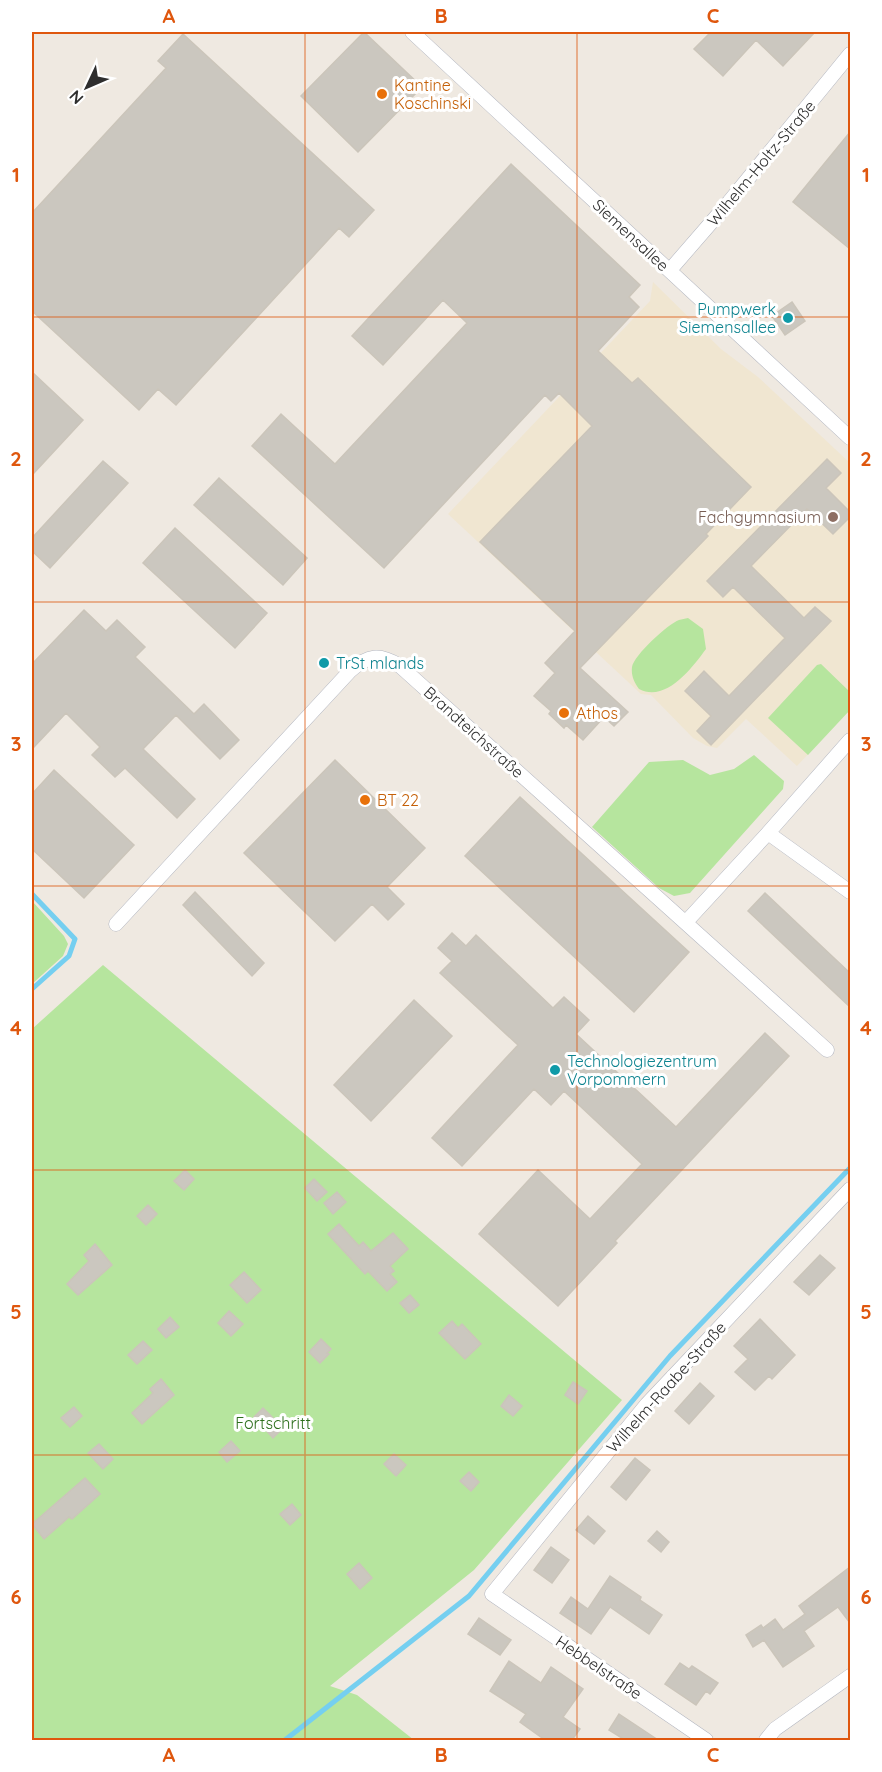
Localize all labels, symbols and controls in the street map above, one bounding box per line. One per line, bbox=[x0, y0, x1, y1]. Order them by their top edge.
text: A bbox=[163, 3, 176, 28]
text: B bbox=[434, 3, 448, 28]
text: C bbox=[707, 3, 720, 28]
north arrow bbox=[57, 57, 117, 117]
place label: Kantine Koschinski bbox=[394, 75, 471, 113]
text: N bbox=[65, 86, 87, 109]
marker: Kantine Koschinski bbox=[375, 87, 389, 101]
street label: Wilhelm-Holtz-Straße bbox=[703, 96, 819, 230]
text: 1 bbox=[12, 162, 20, 187]
text: 1 bbox=[862, 162, 870, 187]
street label: Siemensallee bbox=[589, 195, 673, 275]
place label: Pumpwerk Siemensallee bbox=[679, 299, 776, 337]
marker: Pumpwerk Siemensallee bbox=[781, 311, 795, 325]
text: 2 bbox=[10, 446, 22, 471]
text: 2 bbox=[860, 446, 872, 471]
place label: Fachgymnasium bbox=[698, 507, 821, 527]
marker: Fachgymnasium bbox=[826, 510, 840, 524]
place label: TrSt mlands bbox=[336, 653, 424, 673]
marker: TrSt mlands bbox=[317, 656, 331, 670]
street label: Brandteichstraße bbox=[420, 682, 528, 782]
place label: Athos bbox=[576, 703, 618, 723]
marker: Athos bbox=[557, 706, 571, 720]
text: 3 bbox=[11, 731, 21, 756]
text: 3 bbox=[861, 731, 871, 756]
place label: BT 22 bbox=[377, 790, 419, 810]
marker: BT 22 bbox=[358, 793, 372, 807]
text: 4 bbox=[10, 1015, 22, 1040]
text: 4 bbox=[860, 1015, 872, 1040]
place label: Technologiezentrum Vorpommern bbox=[567, 1051, 717, 1089]
marker: Technologiezentrum Vorpommern bbox=[548, 1063, 562, 1077]
text: 5 bbox=[10, 1299, 22, 1324]
text: 5 bbox=[860, 1299, 872, 1324]
street label: Wilhelm-Raabe-Straße bbox=[602, 1317, 730, 1457]
park label: Fortschritt bbox=[235, 1413, 311, 1433]
text: 6 bbox=[10, 1584, 22, 1609]
text: 6 bbox=[860, 1584, 872, 1609]
street label: Hebbelstraße bbox=[552, 1631, 646, 1703]
text: A bbox=[163, 1742, 176, 1767]
text: B bbox=[434, 1742, 448, 1767]
text: C bbox=[707, 1742, 720, 1767]

